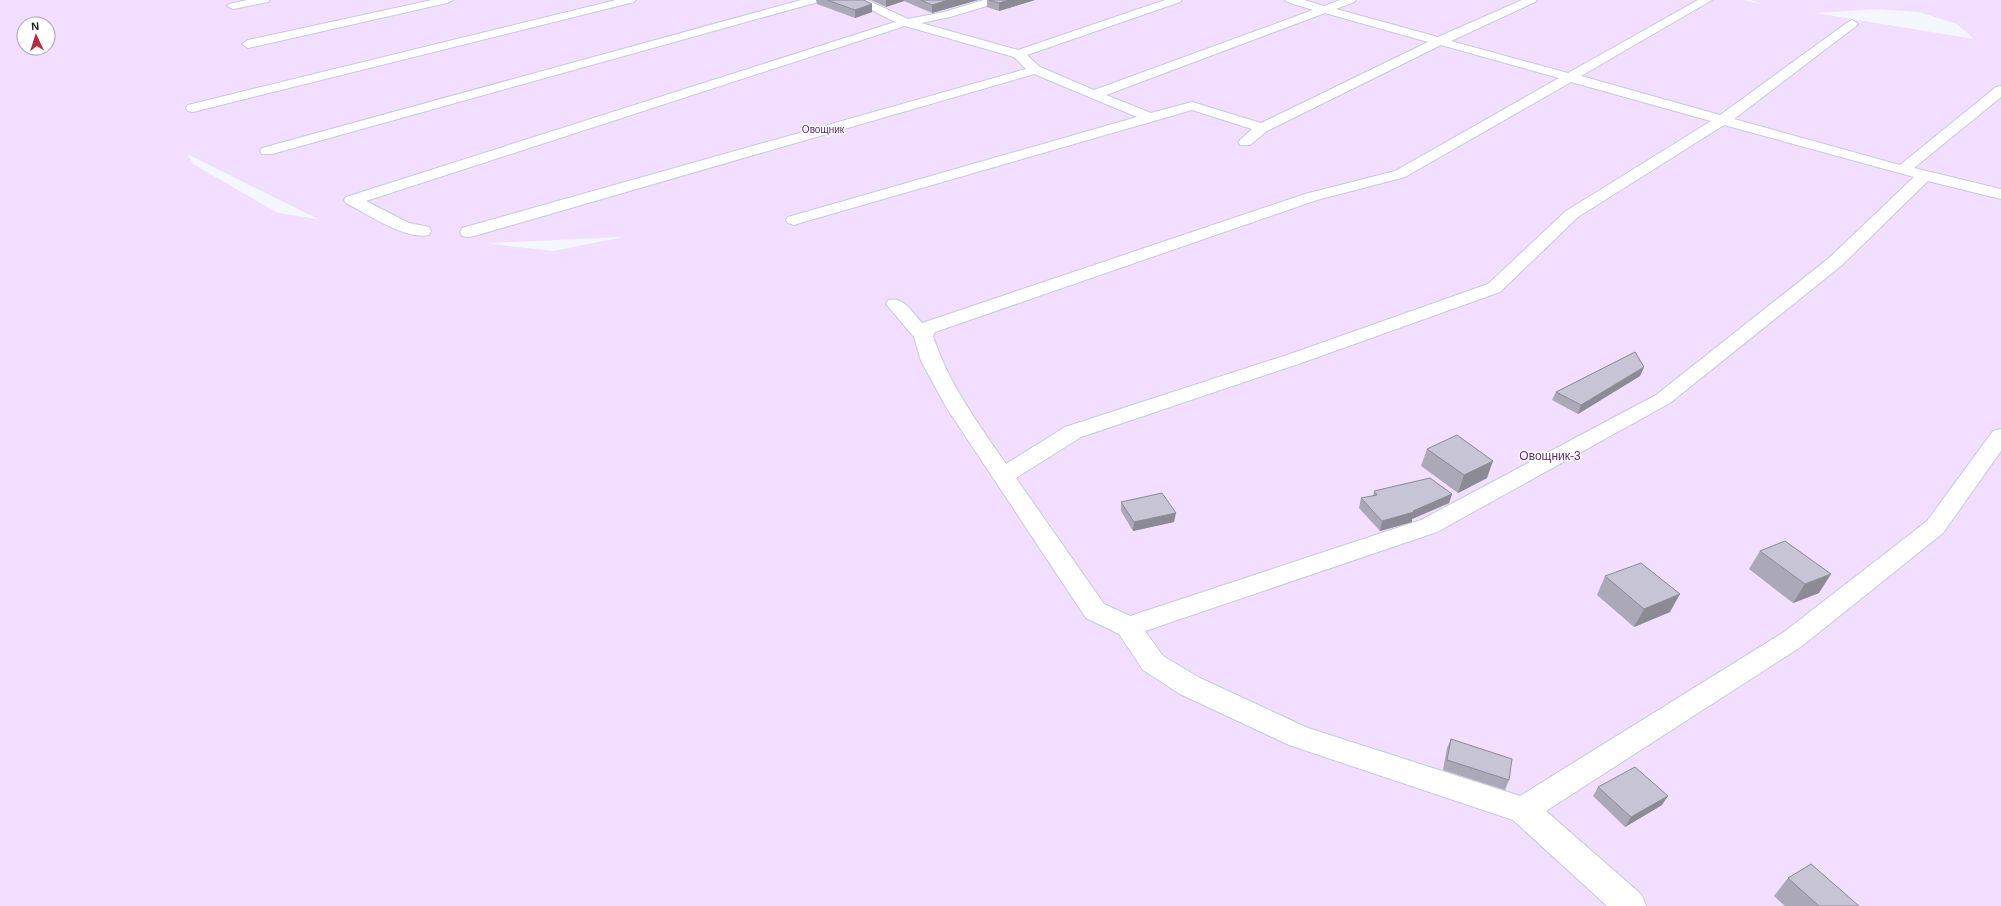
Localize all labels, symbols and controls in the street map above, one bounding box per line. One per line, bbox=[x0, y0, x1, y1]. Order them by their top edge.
north arrow bbox=[16, 16, 56, 56]
text: N bbox=[31, 20, 40, 32]
park label: Овощник bbox=[802, 124, 845, 135]
park label: Овощник-3 bbox=[1519, 449, 1581, 463]

